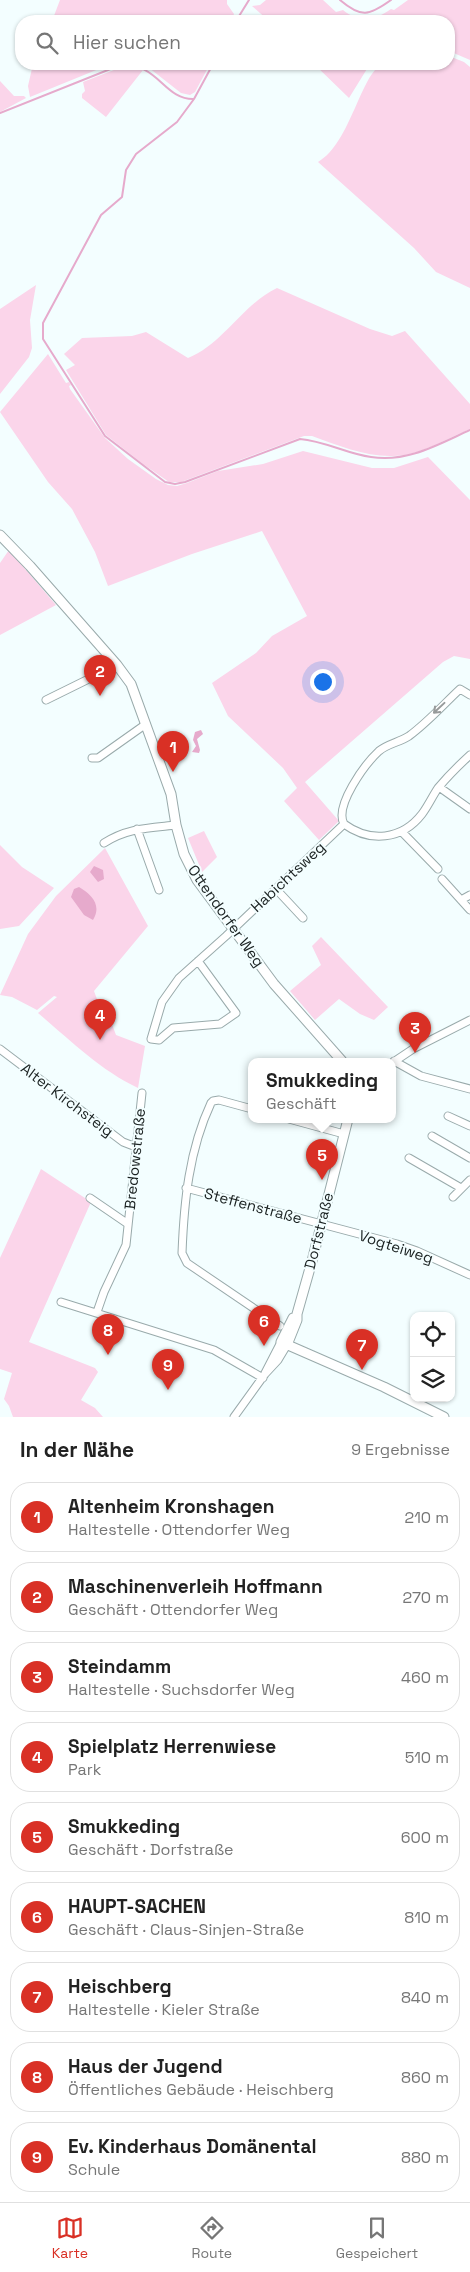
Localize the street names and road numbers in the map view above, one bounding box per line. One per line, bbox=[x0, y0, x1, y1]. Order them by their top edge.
street label: Habichtsweg bbox=[247, 837, 329, 916]
street label: Ottendorfer Weg bbox=[184, 861, 269, 970]
street label: Alter Kirchsteig bbox=[17, 1059, 117, 1141]
street label: Bredowstraße bbox=[120, 1107, 149, 1211]
street label: Steffenstraße bbox=[202, 1183, 304, 1228]
street label: Dorfstraße bbox=[300, 1190, 337, 1271]
street label: Vogteiweg bbox=[357, 1226, 436, 1267]

